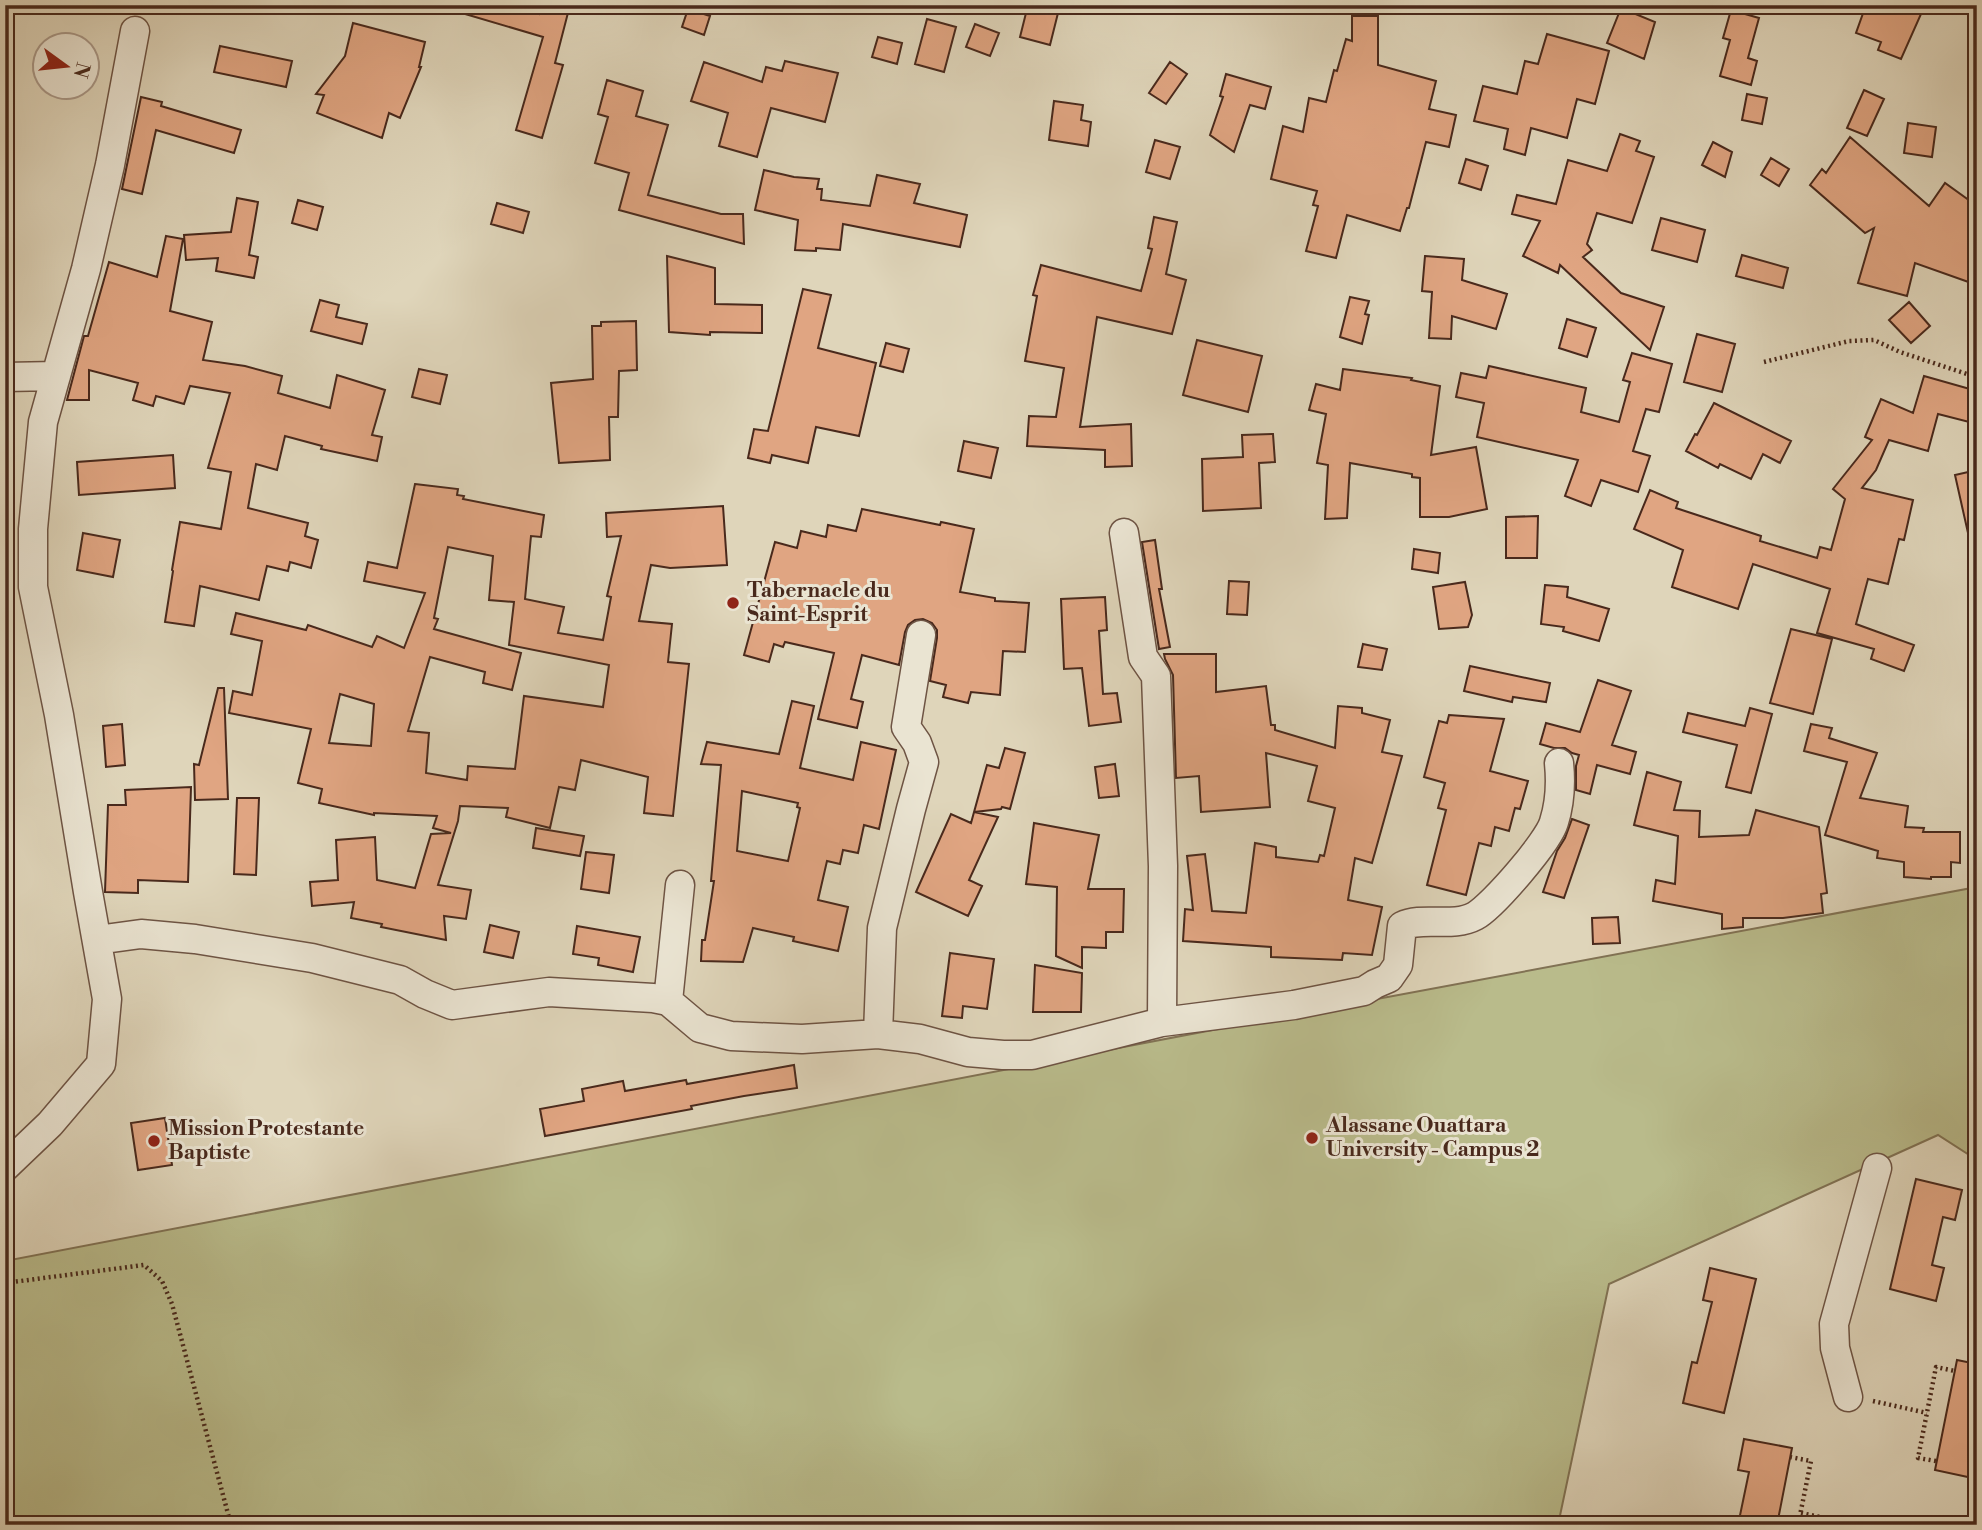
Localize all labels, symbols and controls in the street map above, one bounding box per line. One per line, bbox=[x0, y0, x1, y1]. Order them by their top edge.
north arrow bbox=[32, 32, 102, 102]
text: N bbox=[68, 60, 95, 81]
place label: Tabernacle du Saint-Esprit bbox=[747, 578, 890, 628]
marker: Tabernacle du Saint-Esprit bbox=[725, 595, 741, 611]
place label: Alassane Ouattara University - Campus 2 bbox=[1325, 1113, 1539, 1163]
place label: Mission Protestante Baptiste bbox=[168, 1116, 364, 1166]
marker: Alassane Ouattara University - Campus 2 bbox=[1304, 1130, 1320, 1146]
marker: Mission Protestante Baptiste bbox=[146, 1133, 162, 1149]

